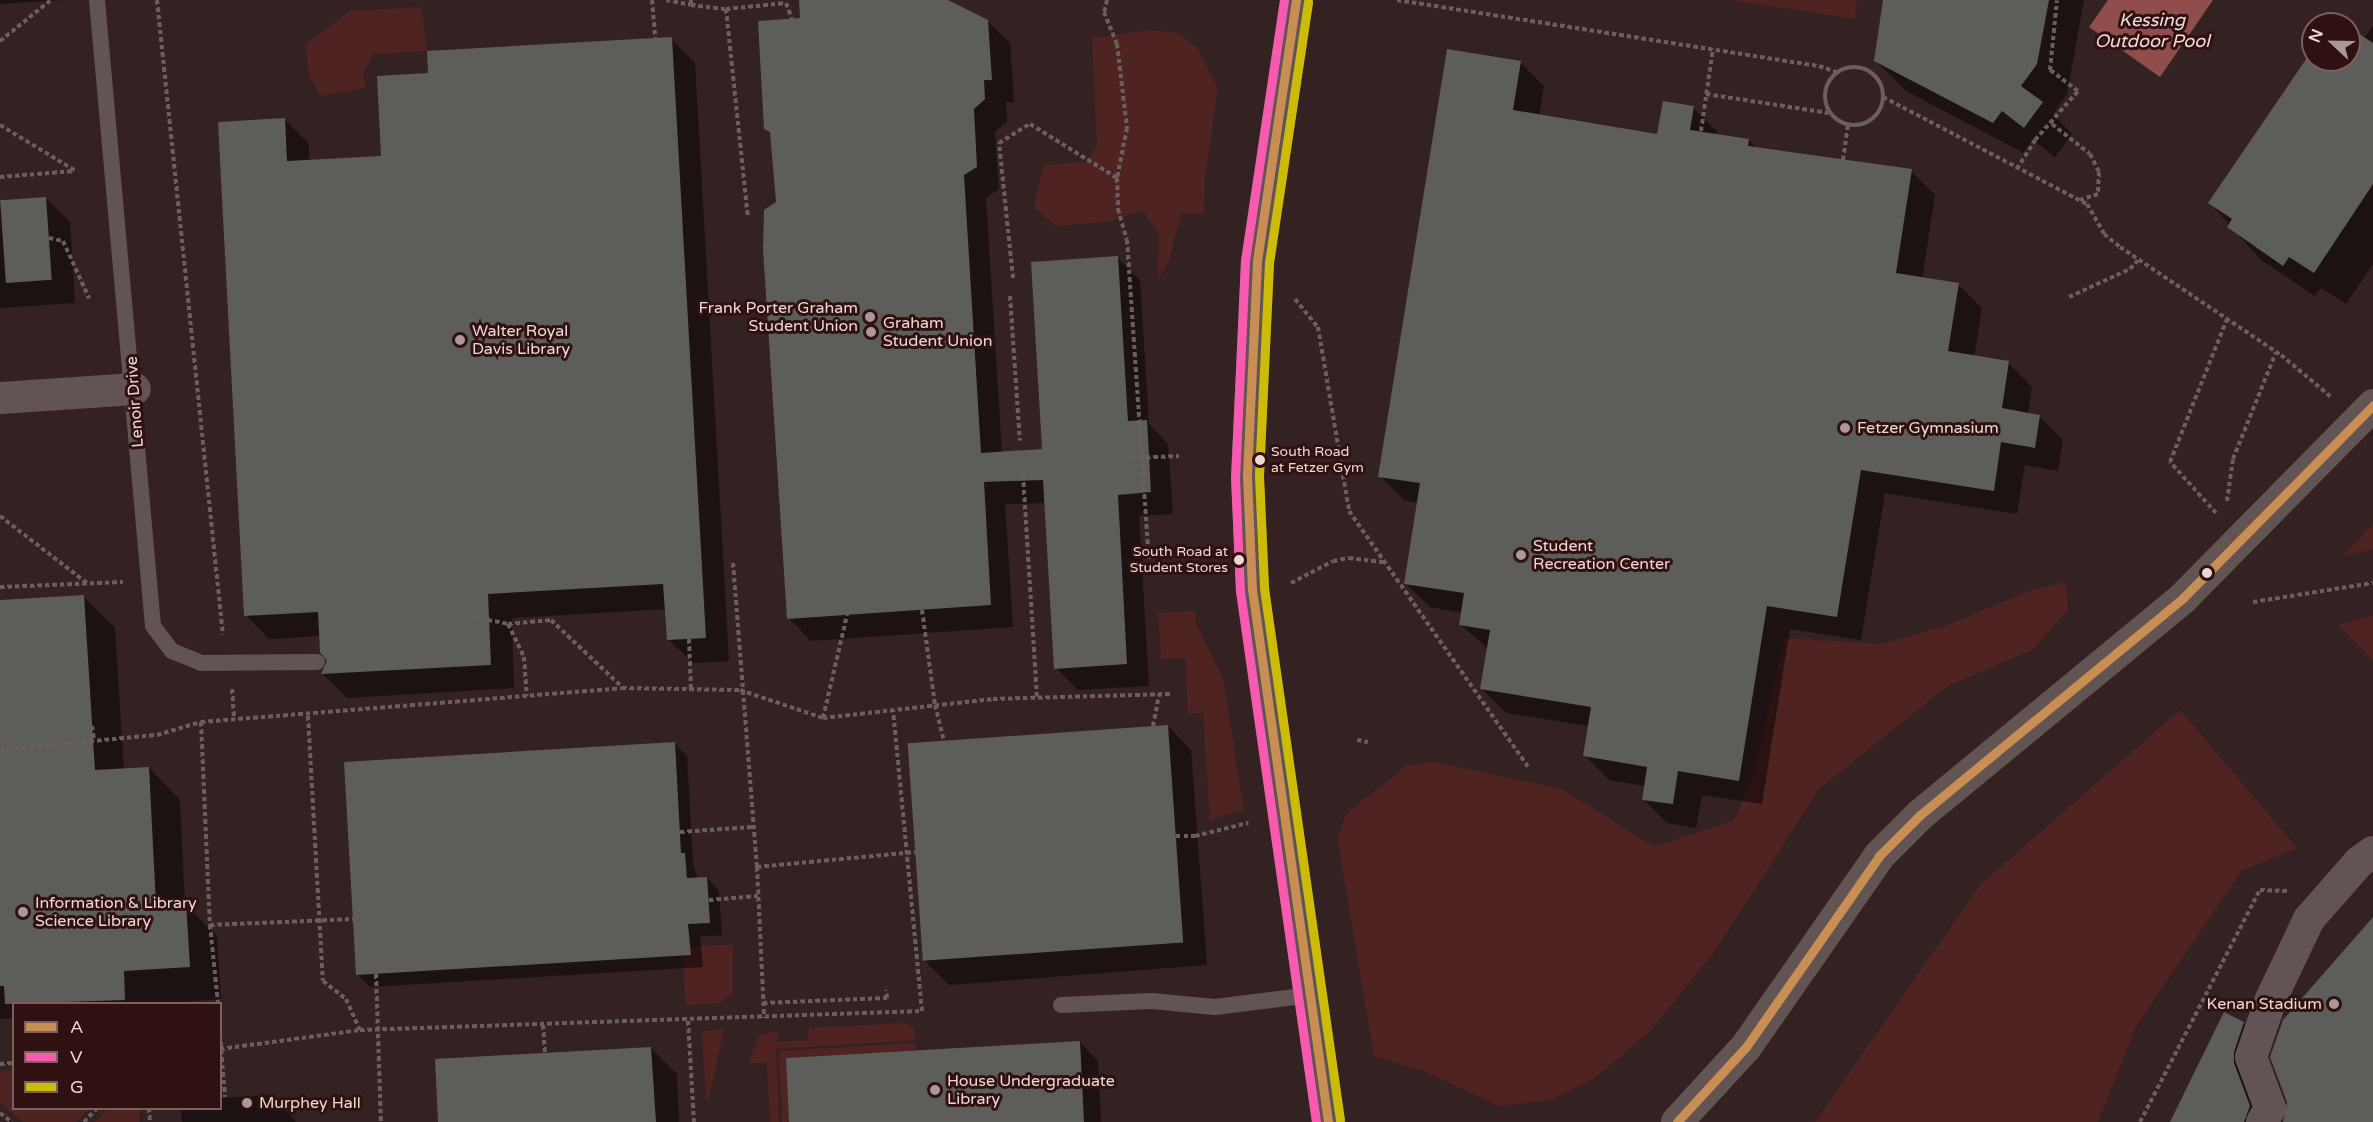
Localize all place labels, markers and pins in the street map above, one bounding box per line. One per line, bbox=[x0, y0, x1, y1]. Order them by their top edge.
place label: Frank Porter Graham Student Union bbox=[699, 298, 858, 336]
marker: Frank Porter Graham Student Union bbox=[863, 310, 877, 324]
place label: Graham Student Union bbox=[883, 313, 992, 351]
place label: Walter Royal Davis Library bbox=[472, 321, 570, 359]
marker: Graham Student Union bbox=[864, 325, 878, 339]
marker: Walter Royal Davis Library bbox=[453, 333, 467, 347]
place label: Fetzer Gymnasium bbox=[1857, 418, 1999, 438]
marker: Fetzer Gymnasium bbox=[1838, 421, 1852, 435]
place label: South Road at Fetzer Gym bbox=[1271, 444, 1364, 476]
marker: South Road at Fetzer Gym bbox=[1254, 454, 1266, 466]
place label: Student Recreation Center bbox=[1533, 536, 1670, 574]
place label: South Road at Student Stores bbox=[1130, 544, 1228, 576]
marker: Student Recreation Center bbox=[1514, 548, 1528, 562]
marker: South Road at Student Stores bbox=[1233, 554, 1245, 566]
unlabelled marker bbox=[2201, 567, 2213, 579]
place label: Information & Library Science Library bbox=[35, 893, 197, 931]
marker: Information & Library Science Library bbox=[16, 905, 30, 919]
place label: Kenan Stadium bbox=[2206, 994, 2322, 1014]
marker: Kenan Stadium bbox=[2327, 997, 2341, 1011]
place label: House Undergraduate Library bbox=[947, 1071, 1115, 1109]
marker: House Undergraduate Library bbox=[928, 1083, 942, 1097]
place label: Murphey Hall bbox=[259, 1093, 361, 1113]
marker: Murphey Hall bbox=[240, 1096, 254, 1110]

